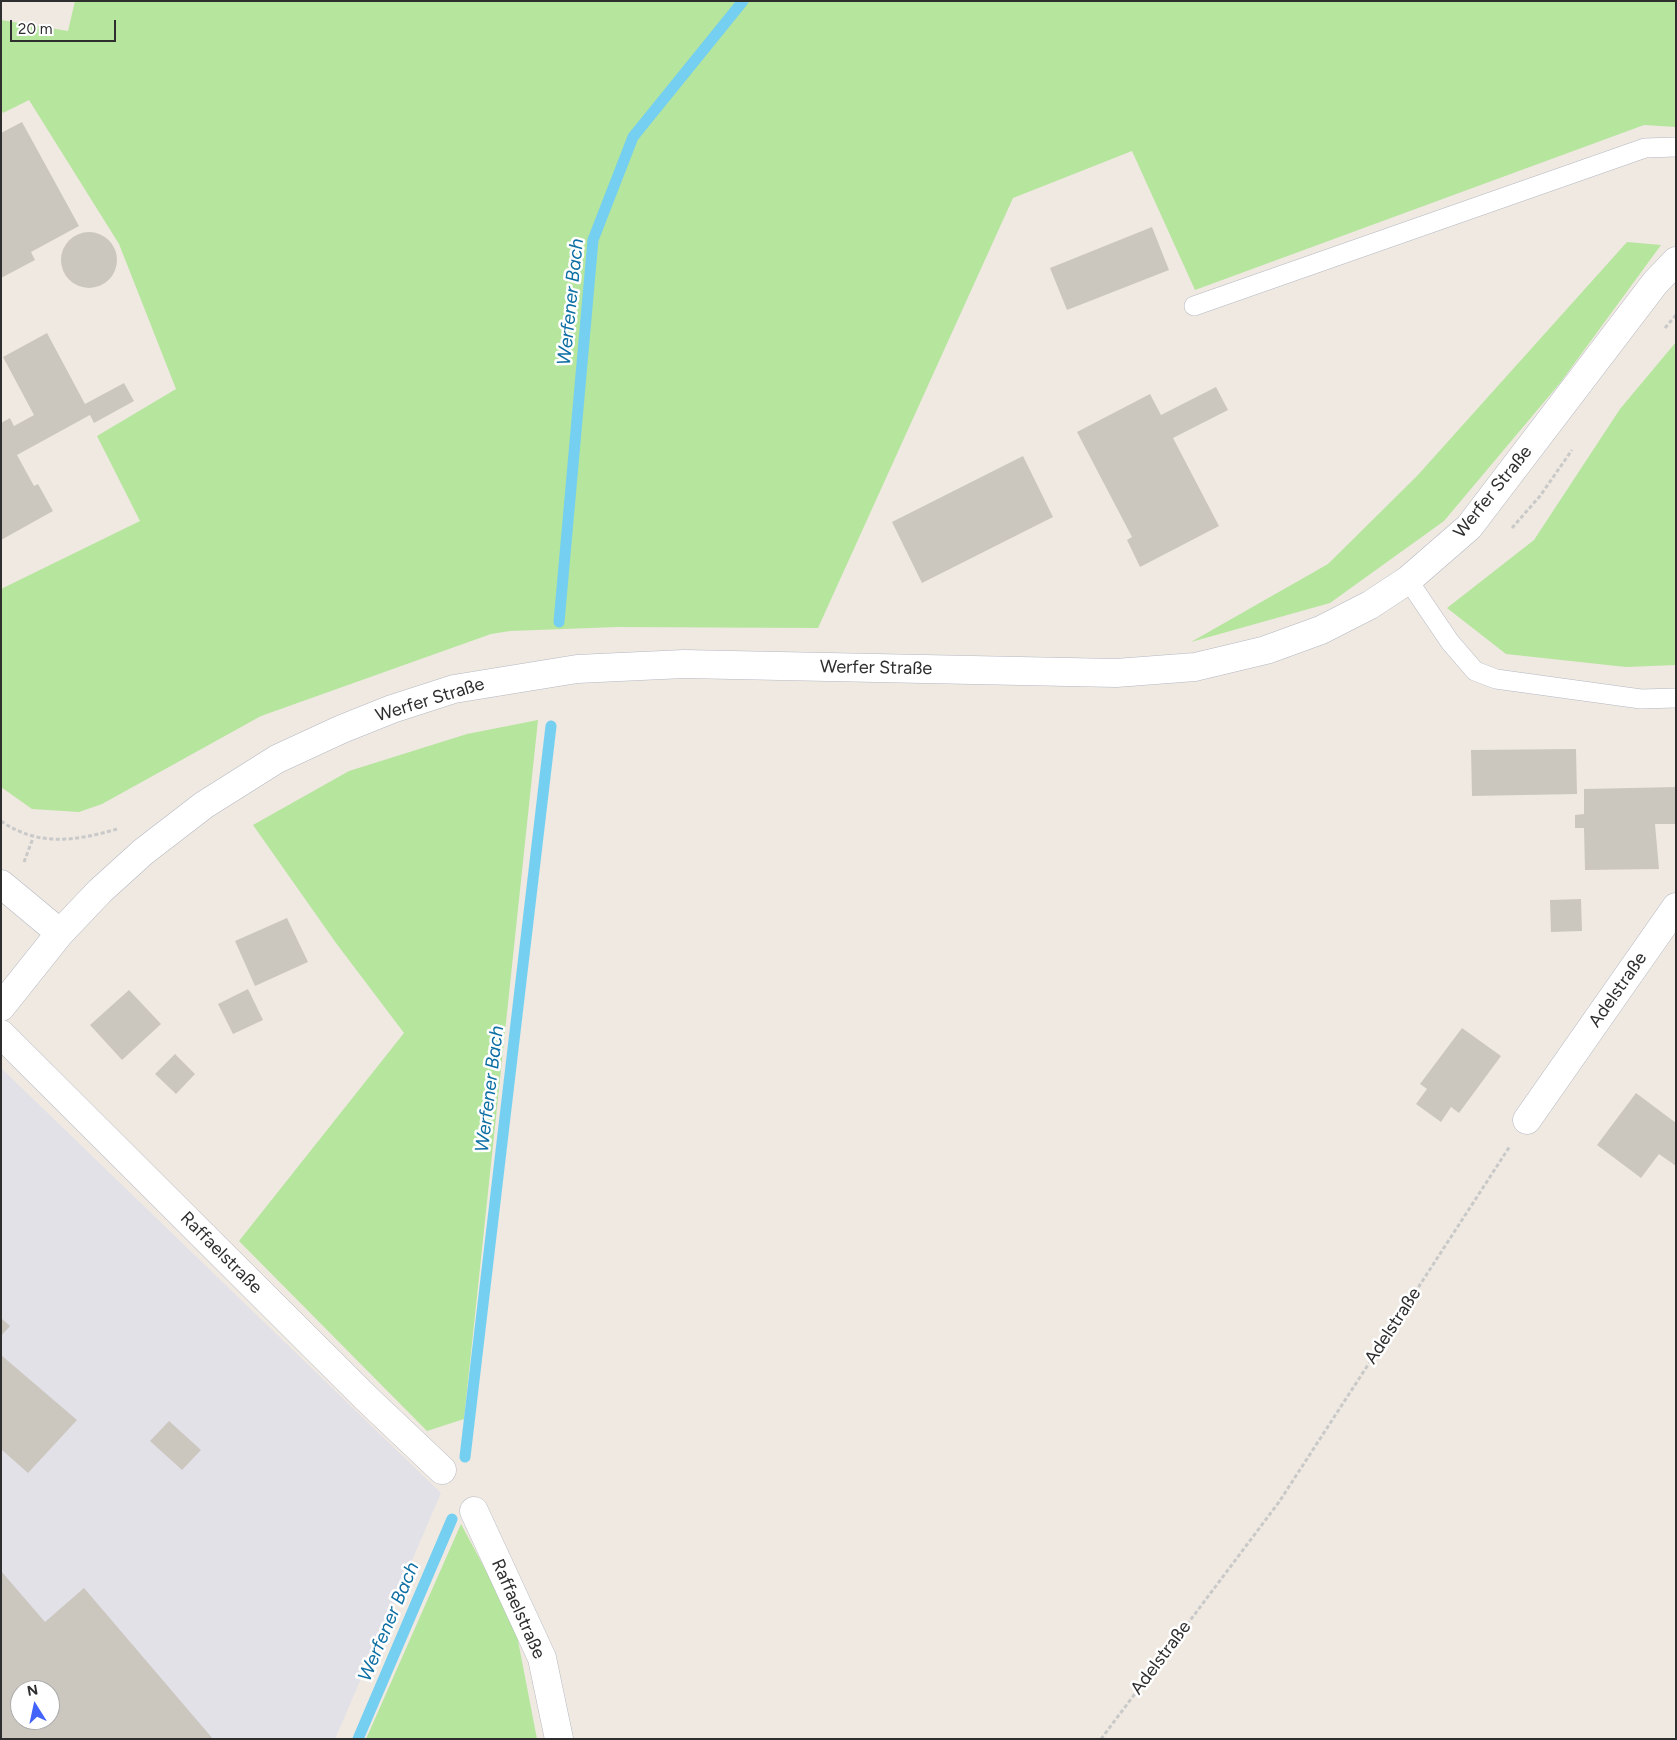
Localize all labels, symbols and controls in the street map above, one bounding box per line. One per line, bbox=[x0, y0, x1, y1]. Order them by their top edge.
scale bar bbox=[12, 10, 119, 42]
text: 20 m bbox=[18, 20, 52, 38]
water label: Werfener Bach bbox=[553, 237, 589, 367]
street label: Werfer Straße bbox=[1449, 441, 1537, 543]
street label: Werfer Straße bbox=[820, 656, 932, 680]
street label: Werfer Straße bbox=[373, 673, 487, 727]
street label: Adelstraße bbox=[1584, 948, 1652, 1032]
water label: Werfener Bach bbox=[471, 1024, 509, 1154]
street label: Raffaelstraße bbox=[176, 1208, 266, 1298]
street label: Adelstraße bbox=[1360, 1284, 1426, 1368]
street label: Raffaelstraße bbox=[486, 1556, 550, 1662]
water label: Werfener Bach bbox=[354, 1559, 424, 1685]
street label: Adelstraße bbox=[1126, 1617, 1196, 1699]
north arrow bbox=[10, 1680, 60, 1730]
text: N bbox=[26, 1681, 39, 1700]

